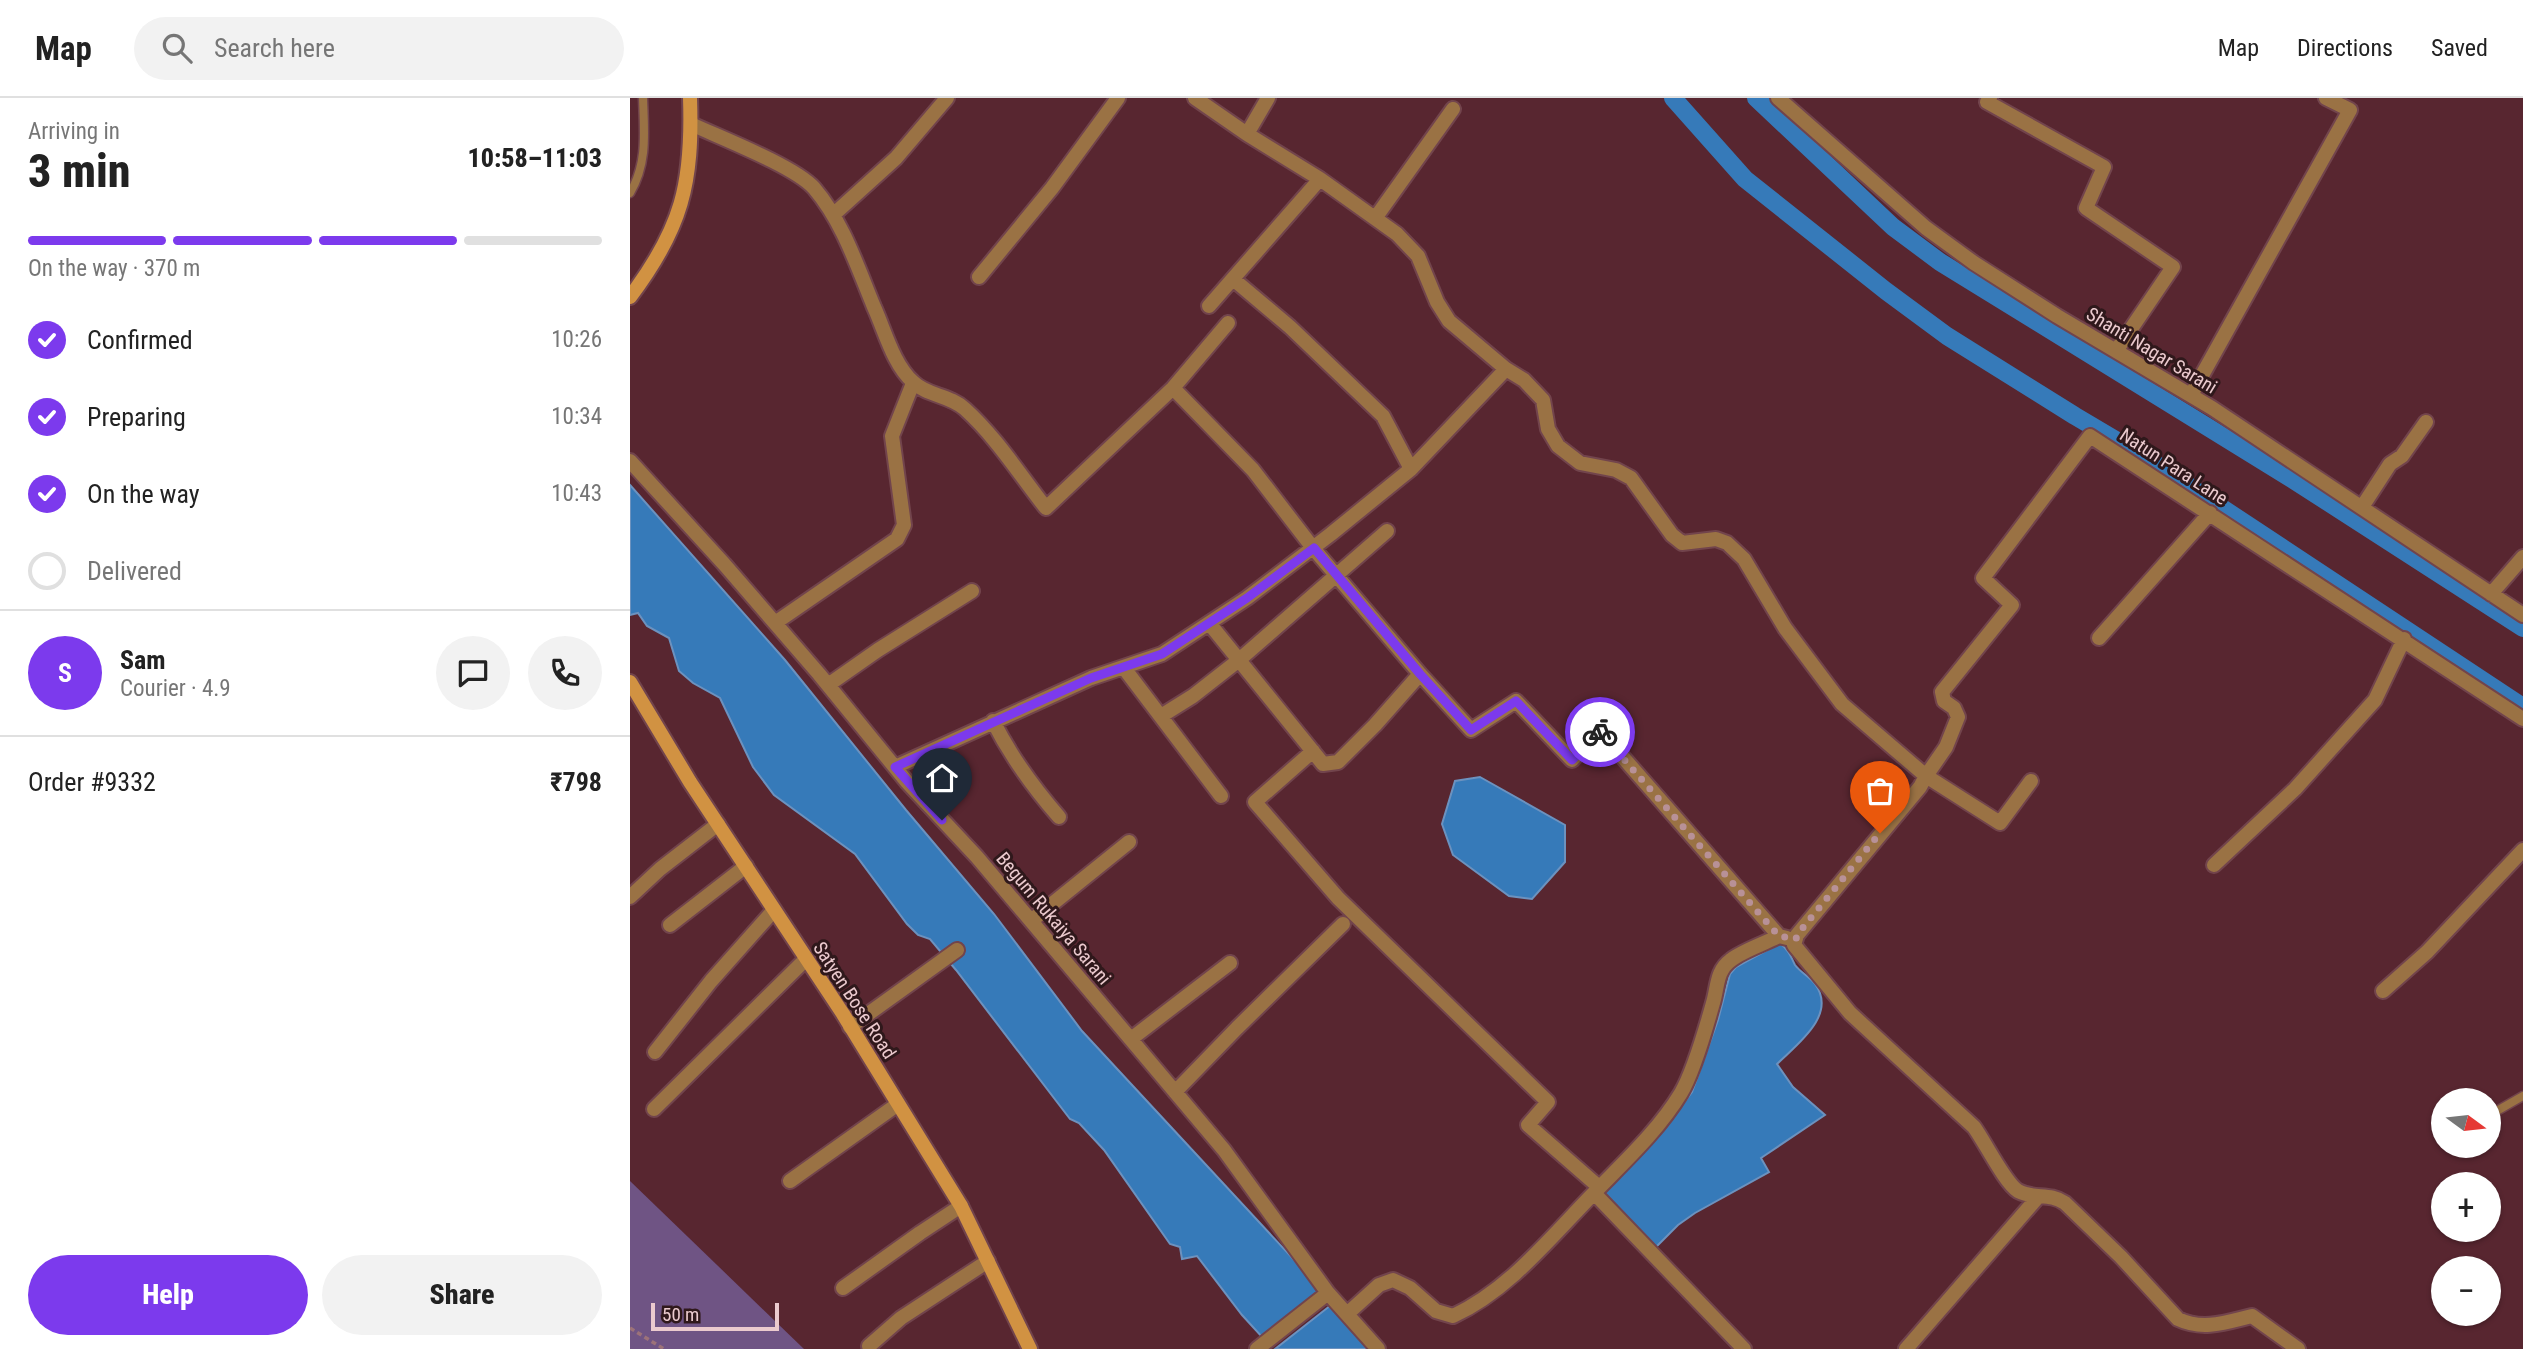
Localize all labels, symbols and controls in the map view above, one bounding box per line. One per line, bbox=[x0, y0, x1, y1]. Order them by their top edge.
search box bbox=[134, 17, 624, 80]
text: Map bbox=[35, 29, 92, 68]
icon: search bbox=[158, 29, 196, 67]
text: Search here bbox=[214, 33, 335, 63]
text: Map bbox=[2218, 34, 2259, 62]
text: Directions bbox=[2297, 34, 2393, 62]
text: Saved bbox=[2431, 34, 2488, 62]
text: Arriving in bbox=[28, 118, 120, 145]
text: 10:58–11:03 bbox=[468, 143, 602, 173]
text: 3 min bbox=[28, 144, 131, 198]
text: On the way · 370 m bbox=[28, 255, 200, 282]
street label: Shanti Nagar Sarani bbox=[2082, 302, 2221, 398]
icon: check bbox=[28, 321, 66, 359]
text: Confirmed bbox=[87, 325, 193, 355]
text: 10:26 bbox=[551, 326, 602, 353]
icon: check bbox=[28, 398, 66, 436]
text: Preparing bbox=[87, 402, 186, 432]
text: 10:34 bbox=[551, 403, 602, 430]
street label: Natun Para Lane bbox=[2116, 423, 2232, 510]
icon: check bbox=[28, 475, 66, 513]
text: On the way bbox=[87, 479, 200, 509]
text: 10:43 bbox=[551, 480, 602, 507]
text: Delivered bbox=[87, 556, 182, 586]
button: chat bbox=[436, 636, 510, 710]
button: phone bbox=[528, 636, 602, 710]
text: Sam bbox=[120, 645, 166, 675]
text: S bbox=[58, 658, 72, 688]
text: Courier · 4.9 bbox=[120, 675, 231, 702]
courier bbox=[1565, 697, 1635, 767]
icon: bike bbox=[1581, 713, 1619, 751]
pin bbox=[912, 748, 972, 820]
icon: home bbox=[923, 759, 961, 797]
pin bbox=[1850, 761, 1910, 833]
text: Order #9332 bbox=[28, 767, 156, 797]
text: ₹798 bbox=[550, 767, 602, 797]
icon: bag bbox=[1861, 772, 1899, 810]
street label: Begum Rukaiya Sarani bbox=[991, 847, 1116, 989]
street label: Satyen Bose Road bbox=[808, 937, 901, 1063]
north arrow bbox=[2431, 1088, 2501, 1158]
map controls bbox=[2431, 1088, 2501, 1326]
button: + bbox=[2431, 1172, 2501, 1242]
button: Help bbox=[28, 1255, 308, 1335]
button: Share bbox=[322, 1255, 602, 1335]
button: − bbox=[2431, 1256, 2501, 1326]
scale bar bbox=[651, 1300, 779, 1332]
text: 50 m bbox=[662, 1303, 699, 1326]

